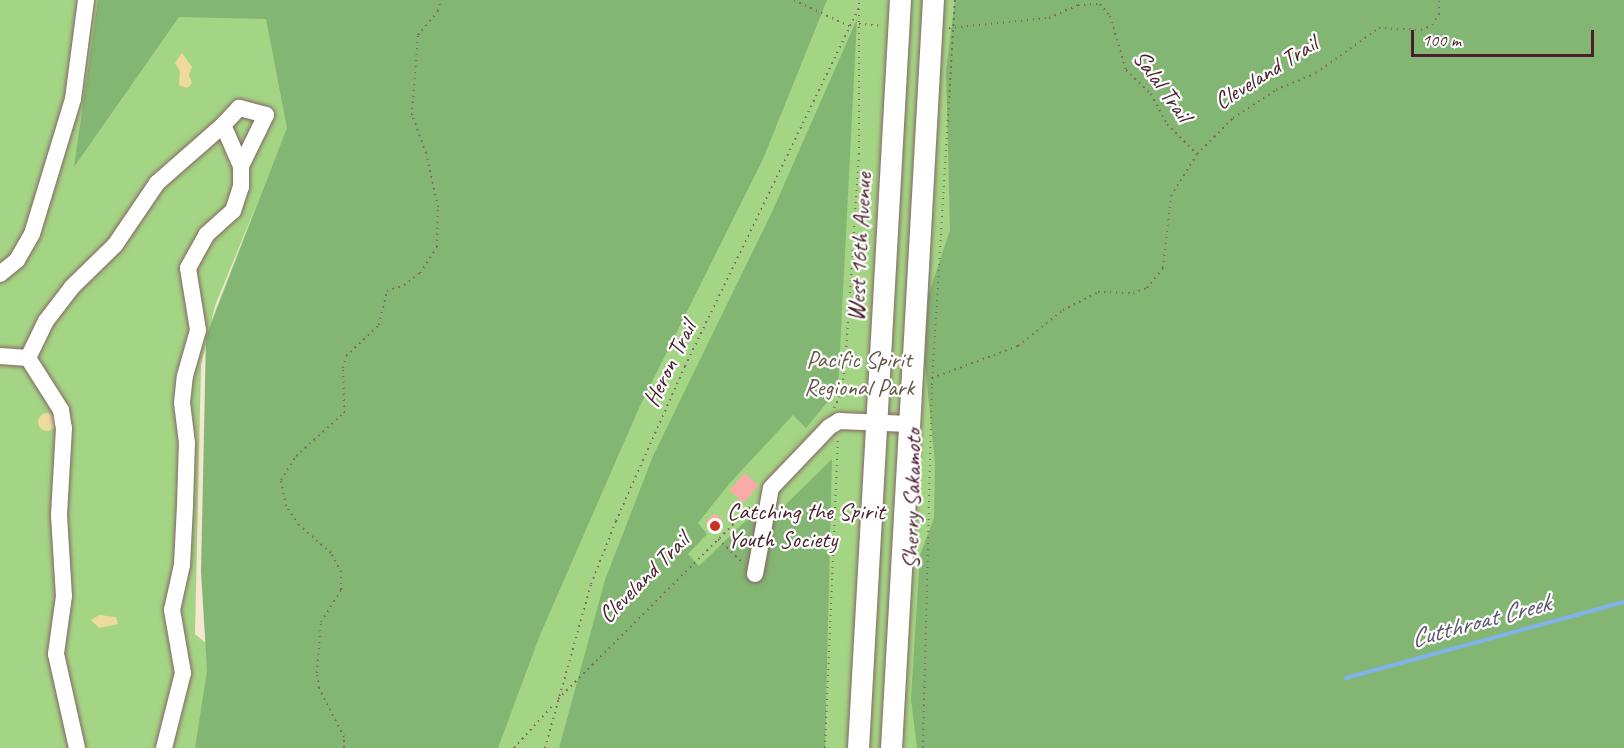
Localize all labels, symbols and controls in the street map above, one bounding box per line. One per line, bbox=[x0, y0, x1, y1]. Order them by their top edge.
scale bar bbox=[1414, 18, 1597, 56]
text: 100 m bbox=[1422, 29, 1461, 51]
street label: Cleveland Trail bbox=[1209, 30, 1323, 116]
street label: Salal Trail bbox=[1126, 44, 1198, 128]
street label: West 16th Avenue bbox=[842, 172, 878, 322]
street label: Heron Trail bbox=[637, 316, 703, 412]
park label: Pacific Spirit Regional Park bbox=[803, 346, 915, 402]
street label: Sherry Sakamoto bbox=[896, 428, 928, 570]
place label: Catching the Spirit Youth Society bbox=[727, 498, 884, 554]
marker: Catching the Spirit Youth Society bbox=[708, 519, 722, 533]
street label: Cleveland Trail bbox=[593, 527, 695, 629]
water label: Cutthroat Creek bbox=[1407, 587, 1553, 655]

